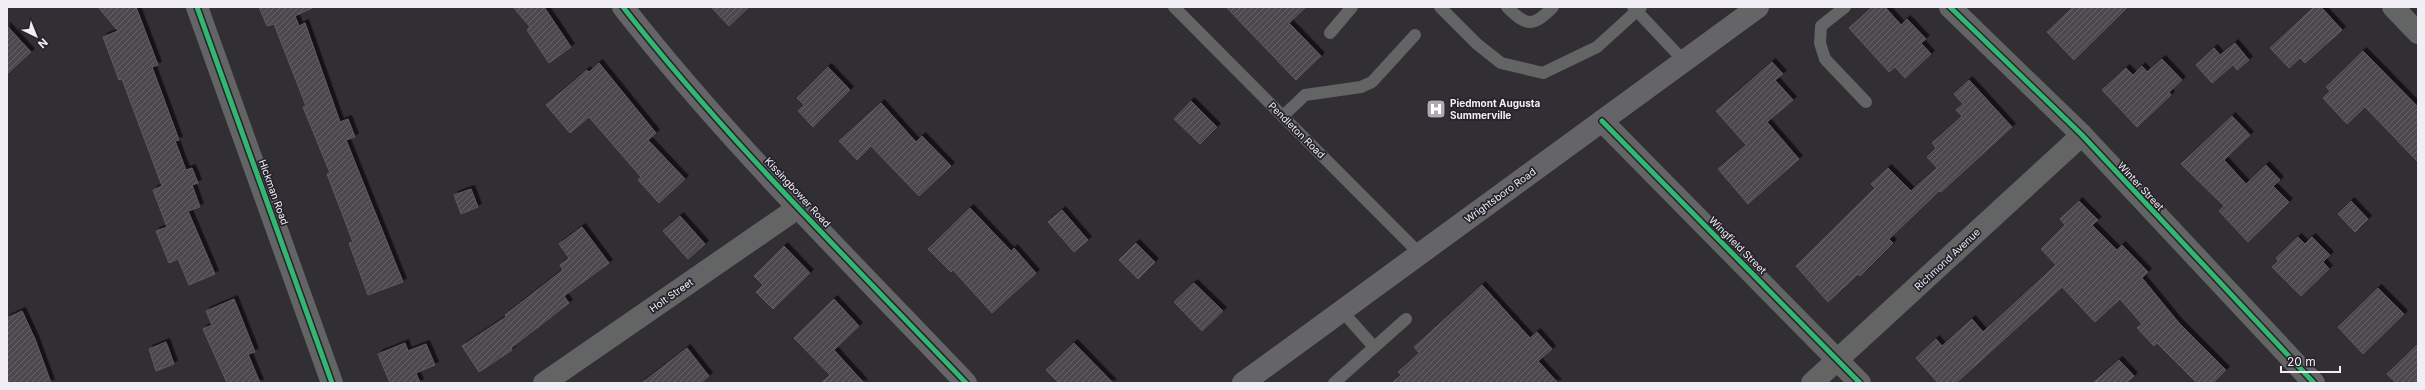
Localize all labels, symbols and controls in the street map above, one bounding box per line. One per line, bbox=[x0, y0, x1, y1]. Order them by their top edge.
north arrow bbox=[16, 16, 56, 56]
text: N bbox=[35, 35, 51, 51]
place label: Piedmont Augusta Summerville bbox=[1450, 97, 1541, 121]
hospital icon: Piedmont Augusta Summerville bbox=[1425, 98, 1447, 120]
street label: Pendleton Road bbox=[1266, 99, 1328, 161]
street label: Kissingbower Road bbox=[763, 155, 833, 229]
street label: Hickman Road bbox=[257, 158, 291, 226]
street label: Winter Street bbox=[2115, 159, 2167, 213]
street label: Wrightsboro Road bbox=[1462, 165, 1538, 225]
street label: Wingfield Street bbox=[1707, 214, 1770, 277]
street label: Richmond Avenue bbox=[1912, 225, 1982, 292]
street label: Holt Street bbox=[647, 275, 696, 314]
scale bar bbox=[2281, 348, 2340, 374]
text: 20 m bbox=[2287, 354, 2316, 369]

